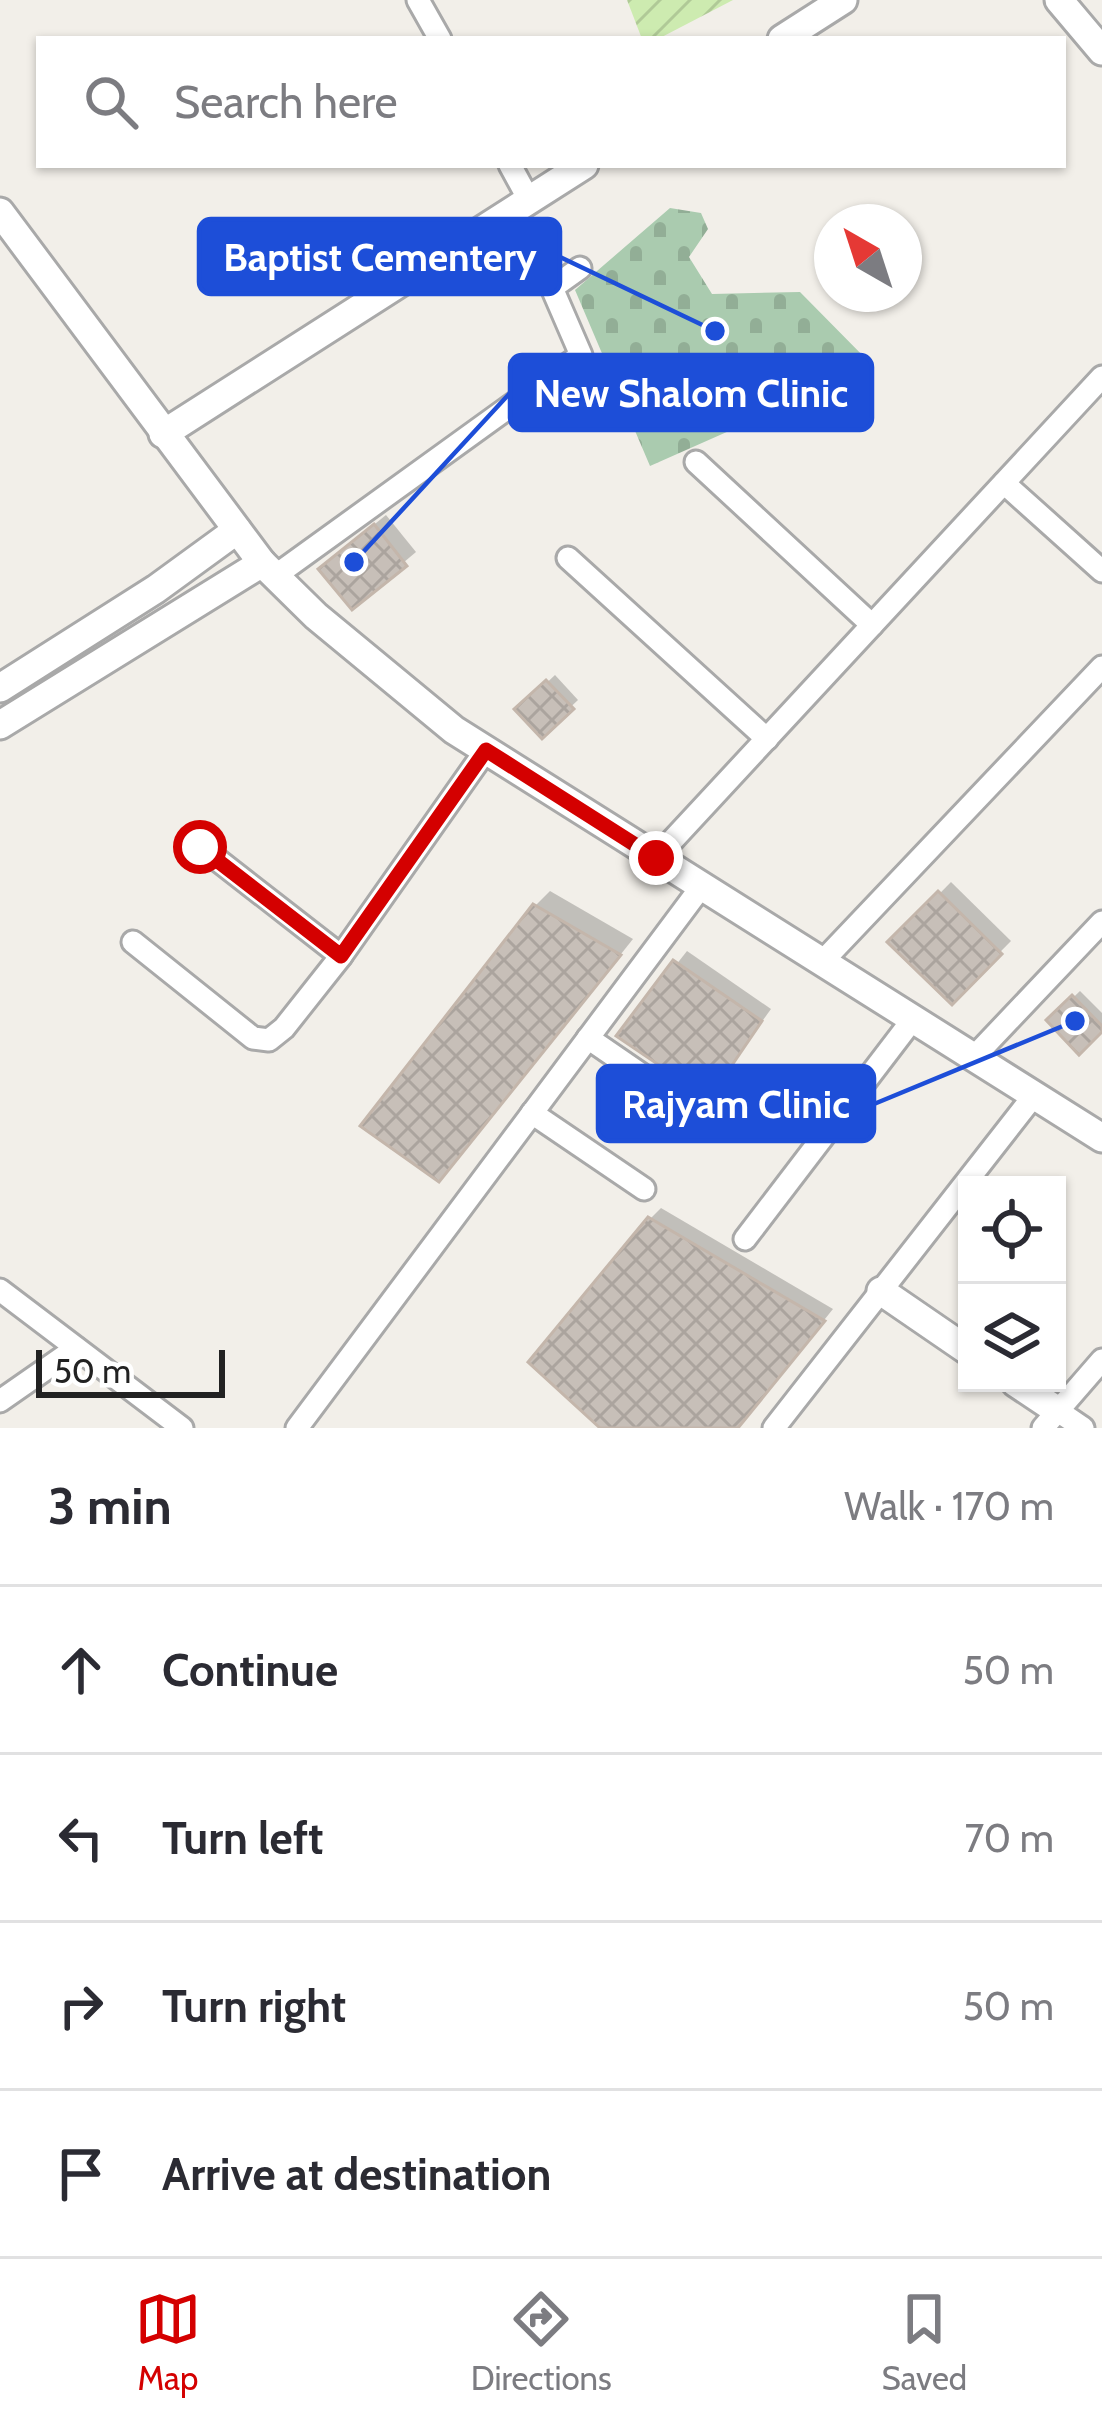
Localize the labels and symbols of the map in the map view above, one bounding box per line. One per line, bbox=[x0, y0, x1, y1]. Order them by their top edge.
north arrow bbox=[814, 204, 922, 312]
callout: Baptist Cementery bbox=[199, 219, 560, 294]
text: Baptist Cementery bbox=[223, 233, 537, 281]
callout: New Shalom Clinic bbox=[510, 355, 872, 430]
text: New Shalom Clinic bbox=[534, 369, 848, 417]
route start bbox=[173, 820, 227, 874]
route end bbox=[629, 831, 683, 885]
callout: Rajyam Clinic bbox=[598, 1066, 874, 1141]
text: Rajyam Clinic bbox=[622, 1080, 850, 1128]
scale bar bbox=[36, 1344, 225, 1397]

